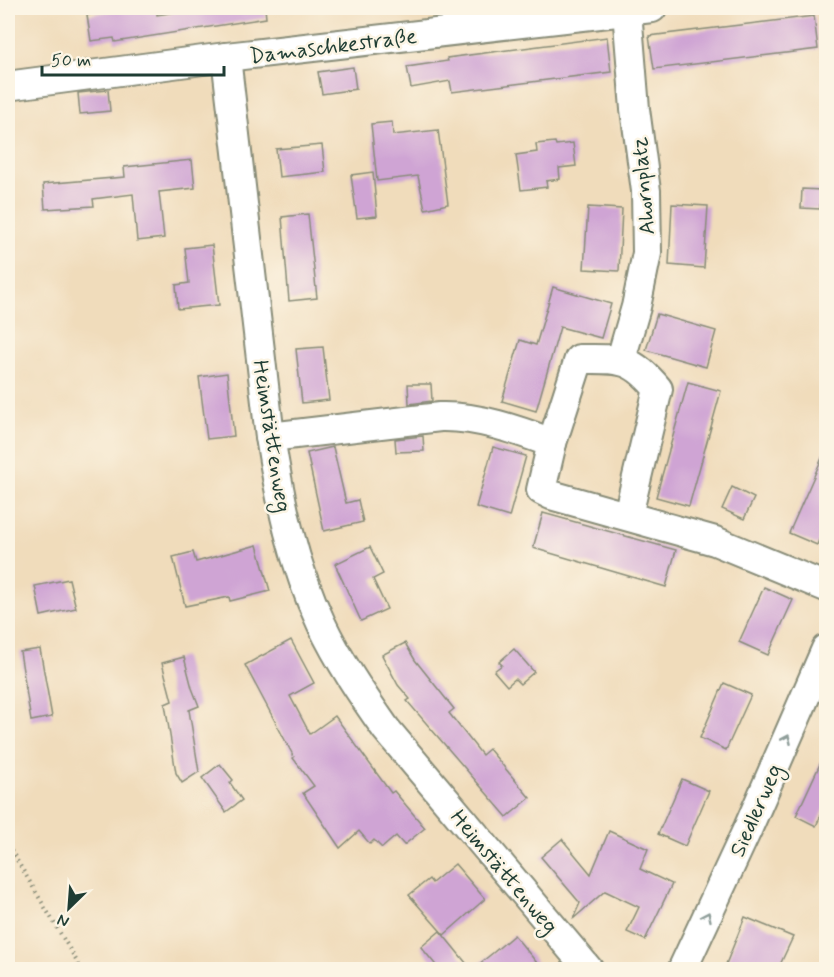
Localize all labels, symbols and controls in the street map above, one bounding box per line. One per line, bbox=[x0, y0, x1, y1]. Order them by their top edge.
street label: Damaschkestraße bbox=[248, 23, 419, 71]
scale bar bbox=[42, 39, 224, 77]
text: 50 m bbox=[51, 49, 91, 73]
street label: Ahornplatz bbox=[626, 136, 662, 236]
street label: Heimstättenweg bbox=[242, 358, 297, 515]
one-way arrow bbox=[780, 734, 792, 745]
street label: Siedlerweg bbox=[724, 760, 792, 863]
street label: Heimstättenweg bbox=[441, 804, 564, 942]
north arrow bbox=[39, 878, 99, 938]
text: N bbox=[54, 908, 73, 932]
one-way arrow bbox=[699, 912, 711, 923]

